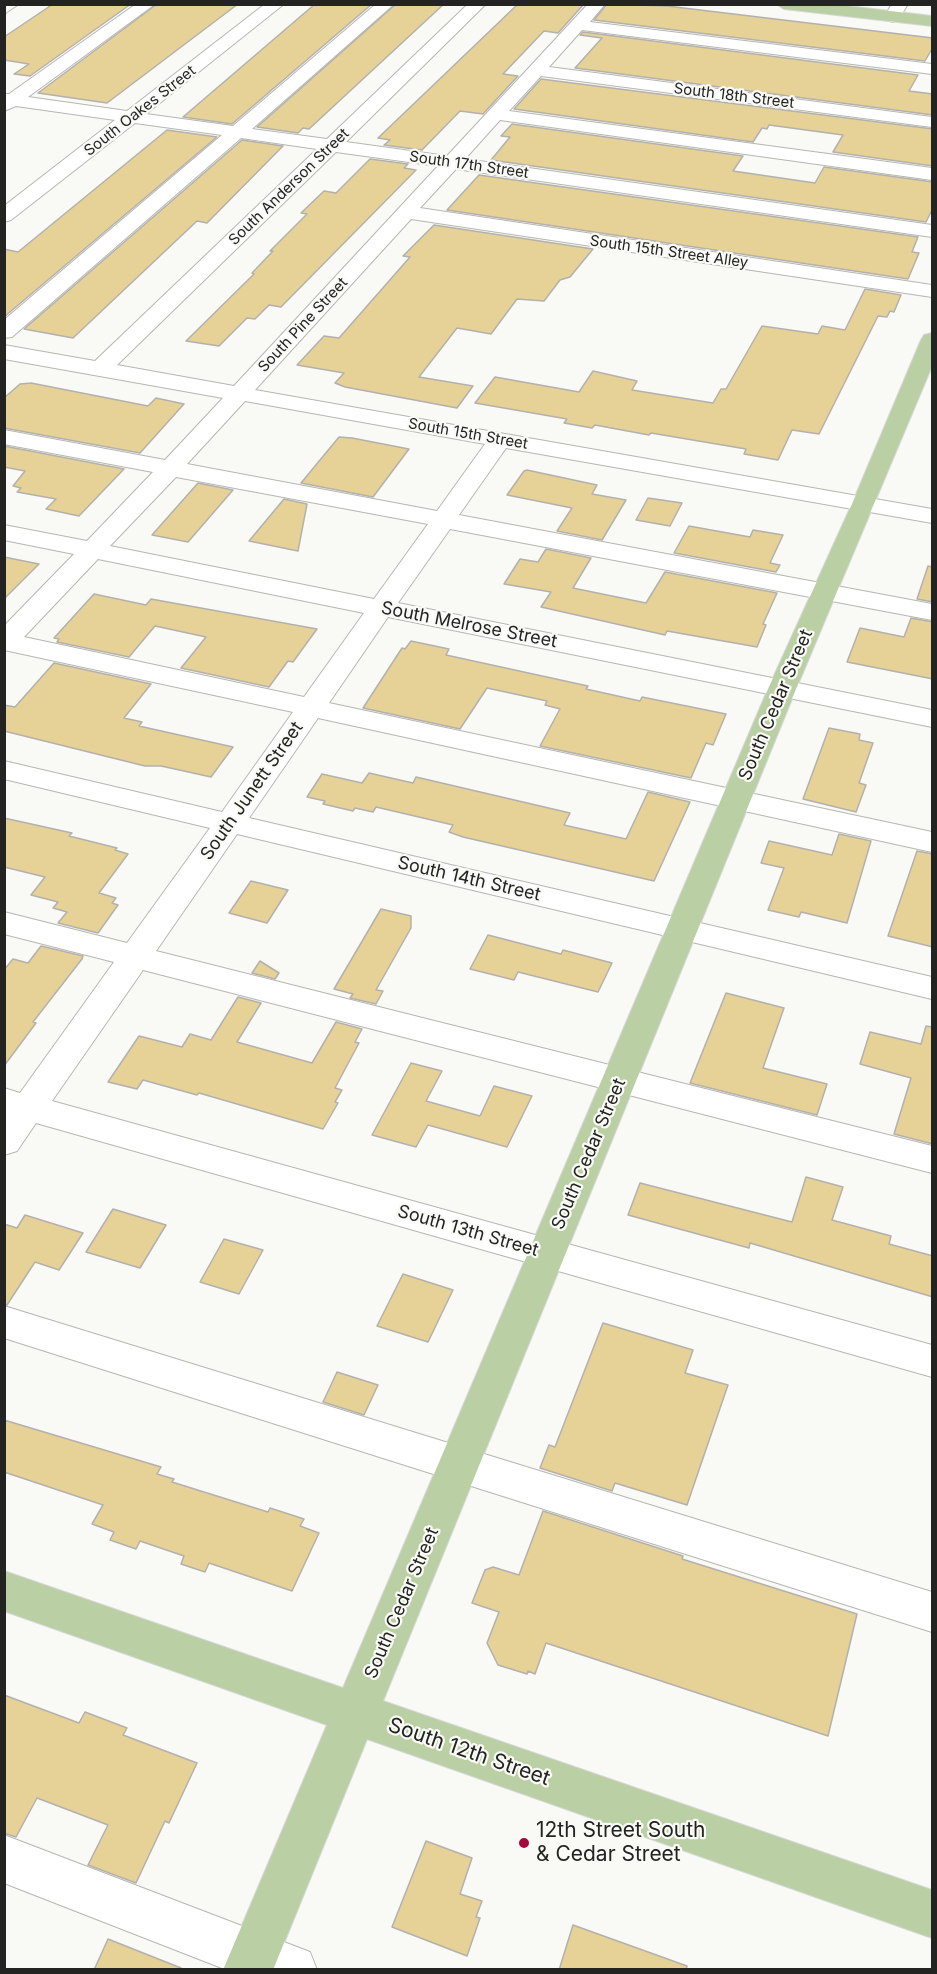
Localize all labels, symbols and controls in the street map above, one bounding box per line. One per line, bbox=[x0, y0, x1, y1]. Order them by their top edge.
street label: South Oakes Street bbox=[81, 62, 199, 160]
street label: South 18th Street bbox=[673, 80, 795, 112]
street label: South Anderson Street bbox=[225, 125, 353, 249]
street label: South 17th Street bbox=[408, 148, 530, 182]
street label: South 15th Street Alley bbox=[589, 232, 749, 272]
street label: South Pine Street bbox=[255, 274, 351, 376]
street label: South 15th Street bbox=[407, 415, 529, 453]
street label: South Melrose Street bbox=[379, 597, 559, 653]
street label: South Cedar Street bbox=[734, 626, 818, 784]
street label: South Junett Street bbox=[196, 718, 308, 864]
street label: South 14th Street bbox=[395, 852, 543, 906]
street label: South Cedar Street bbox=[547, 1075, 631, 1233]
street label: South 13th Street bbox=[395, 1201, 541, 1261]
street label: South Cedar Street bbox=[360, 1524, 444, 1682]
street label: South 12th Street bbox=[385, 1712, 553, 1792]
place label: 12th Street South & Cedar Street bbox=[536, 1818, 705, 1868]
marker: 12th Street South & Cedar Street bbox=[517, 1836, 531, 1850]

